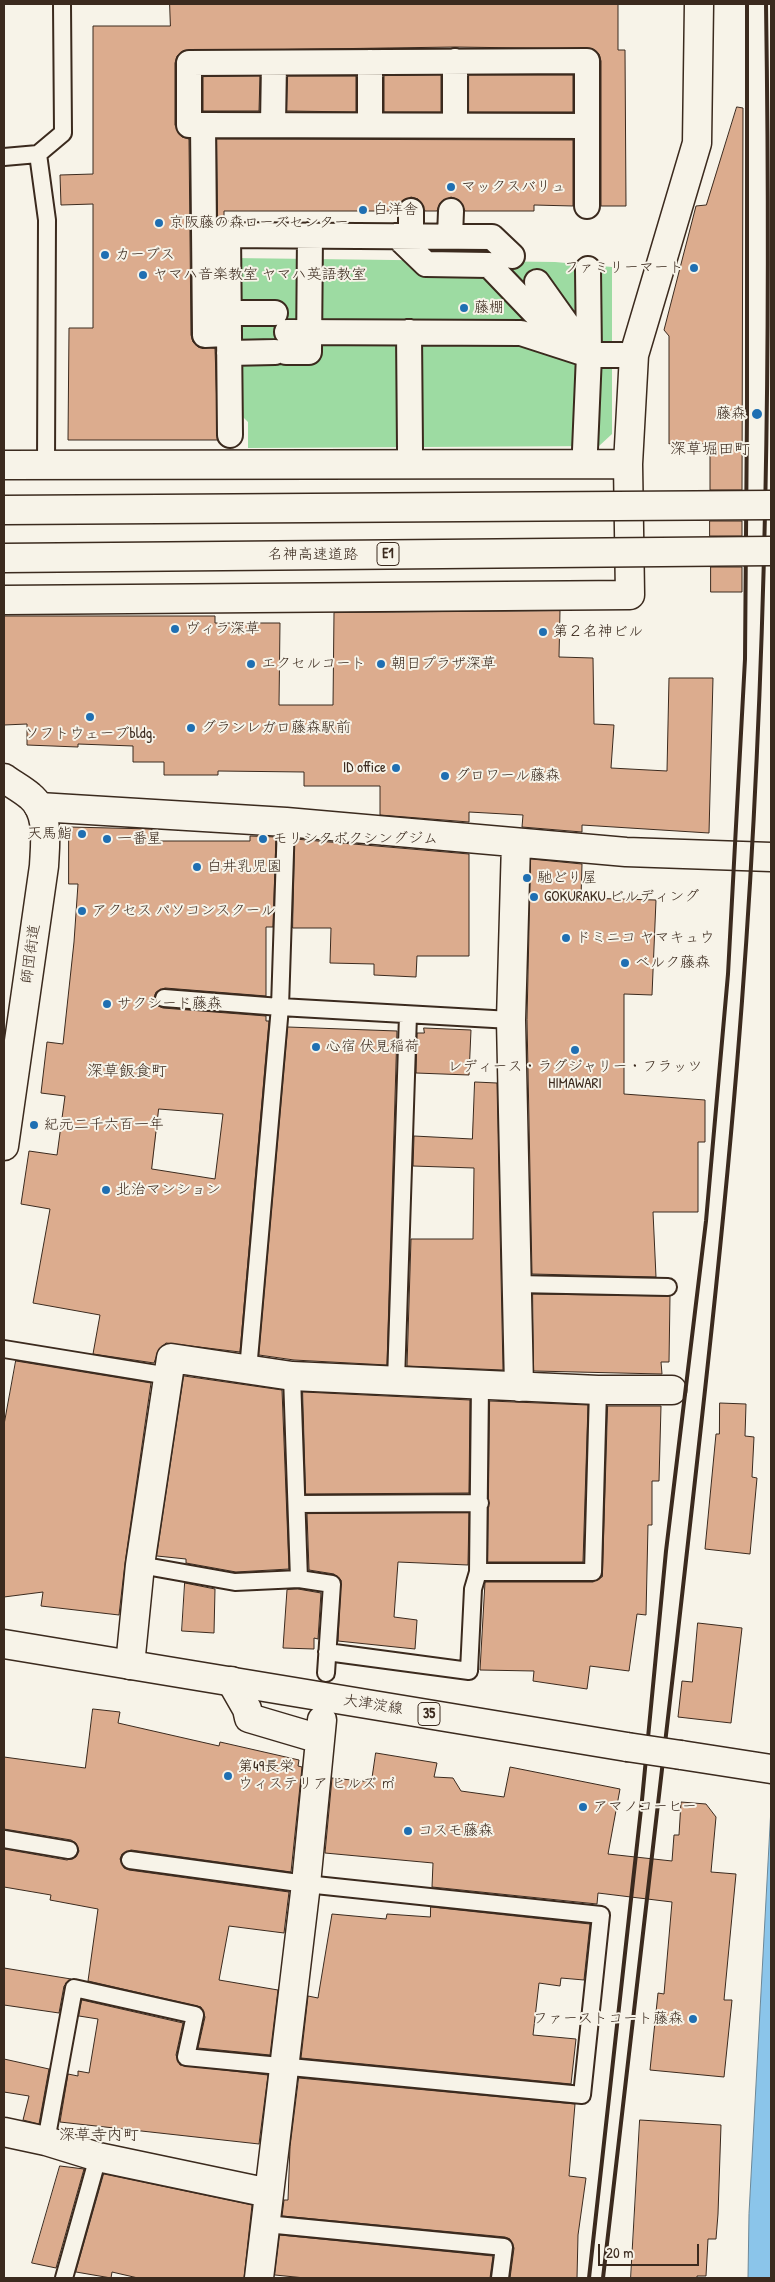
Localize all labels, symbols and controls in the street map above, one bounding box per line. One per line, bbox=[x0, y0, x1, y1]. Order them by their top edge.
place label: マックスバリュ bbox=[461, 178, 566, 196]
marker: マックスバリュ bbox=[445, 181, 457, 193]
place label: 白洋舎 bbox=[373, 201, 418, 219]
marker: 白洋舎 bbox=[357, 204, 369, 216]
place label: 京阪藤の森ローズセンター bbox=[169, 214, 349, 232]
marker: 京阪藤の森ローズセンター bbox=[153, 217, 165, 229]
place label: カーブス bbox=[115, 246, 175, 264]
marker: カーブス bbox=[99, 249, 111, 261]
place label: ファミリーマート bbox=[564, 259, 684, 277]
marker: ファミリーマート bbox=[688, 262, 700, 274]
place label: ヤマハ音楽教室 ヤマハ英語教室 bbox=[153, 266, 366, 284]
marker: ヤマハ音楽教室 ヤマハ英語教室 bbox=[137, 269, 149, 281]
place label: 藤棚 bbox=[474, 299, 504, 317]
marker: 藤棚 bbox=[458, 302, 470, 314]
place label: 藤森 bbox=[716, 405, 746, 423]
marker: 藤森 bbox=[750, 407, 764, 421]
district label: 深草堀田町 bbox=[670, 440, 750, 460]
road number: E1 bbox=[377, 542, 399, 566]
street label: 名神高速道路 bbox=[268, 546, 358, 564]
place label: ヴィラ深草 bbox=[185, 620, 260, 638]
marker: ヴィラ深草 bbox=[169, 623, 181, 635]
place label: 第２名神ビル bbox=[553, 623, 643, 641]
marker: 第２名神ビル bbox=[537, 626, 549, 638]
place label: エクセルコート bbox=[261, 655, 366, 673]
place label: 朝日プラザ深草 bbox=[391, 655, 496, 673]
marker: エクセルコート bbox=[245, 658, 257, 670]
marker: 朝日プラザ深草 bbox=[375, 658, 387, 670]
marker: ソフトウェーブbldg. bbox=[84, 711, 96, 723]
place label: グランレガロ藤森駅前 bbox=[201, 719, 351, 737]
marker: グランレガロ藤森駅前 bbox=[185, 722, 197, 734]
place label: ソフトウェーブbldg. bbox=[25, 725, 155, 743]
place label: ID office bbox=[343, 759, 386, 777]
marker: ID office bbox=[390, 762, 402, 774]
place label: グロワール藤森 bbox=[455, 767, 560, 785]
marker: グロワール藤森 bbox=[439, 770, 451, 782]
place label: 天馬鮨 bbox=[27, 825, 72, 843]
marker: 天馬鮨 bbox=[76, 828, 88, 840]
place label: 一番星 bbox=[117, 830, 162, 848]
place label: モリシタボクシングジム bbox=[273, 830, 438, 848]
marker: 一番星 bbox=[101, 833, 113, 845]
marker: モリシタボクシングジム bbox=[257, 833, 269, 845]
place label: 白井乳児園 bbox=[207, 858, 282, 876]
marker: 白井乳児園 bbox=[191, 861, 203, 873]
place label: 馳どり屋 bbox=[537, 869, 597, 887]
marker: 馳どり屋 bbox=[521, 872, 533, 884]
place label: GOKURAKU ビルディング bbox=[544, 888, 699, 906]
marker: GOKURAKU ビルディング bbox=[528, 891, 540, 903]
place label: アクセス パソコンスクール bbox=[92, 902, 275, 920]
marker: アクセス パソコンスクール bbox=[76, 905, 88, 917]
street label: 師団街道 bbox=[18, 923, 44, 985]
place label: ドミニコ ヤマキュウ bbox=[576, 929, 714, 947]
marker: ドミニコ ヤマキュウ bbox=[560, 932, 572, 944]
place label: ベルク藤森 bbox=[635, 954, 710, 972]
marker: ベルク藤森 bbox=[619, 957, 631, 969]
place label: サクシード藤森 bbox=[117, 995, 222, 1013]
marker: サクシード藤森 bbox=[101, 998, 113, 1010]
place label: 心宿 伏見稲荷 bbox=[326, 1038, 419, 1056]
marker: 心宿 伏見稲荷 bbox=[310, 1041, 322, 1053]
marker: レディース・ラグジャリー・フラッツ HIMAWARI bbox=[569, 1044, 581, 1056]
place label: レディース・ラグジャリー・フラッツ HIMAWARI bbox=[448, 1058, 702, 1093]
district label: 深草飯食町 bbox=[87, 1062, 167, 1082]
place label: 紀元二千六百一年 bbox=[44, 1116, 164, 1134]
marker: 紀元二千六百一年 bbox=[28, 1119, 40, 1131]
place label: 北治マンション bbox=[116, 1181, 221, 1199]
marker: 北治マンション bbox=[100, 1184, 112, 1196]
street label: 大津淀線 bbox=[342, 1691, 404, 1719]
road number: 35 bbox=[418, 1702, 440, 1726]
place label: 第49長栄 ウィステリア ヒルズ ㎡ bbox=[238, 1758, 395, 1793]
marker: 第49長栄 ウィステリア ヒルズ ㎡ bbox=[222, 1770, 234, 1782]
place label: アマノコーヒー bbox=[593, 1798, 697, 1816]
marker: アマノコーヒー bbox=[577, 1801, 589, 1813]
place label: コスモ藤森 bbox=[418, 1822, 493, 1840]
marker: コスモ藤森 bbox=[402, 1825, 414, 1837]
place label: ファーストコート藤森 bbox=[533, 2010, 683, 2028]
marker: ファーストコート藤森 bbox=[687, 2013, 699, 2025]
district label: 深草寺内町 bbox=[59, 2126, 139, 2146]
scale bar bbox=[600, 2234, 701, 2266]
text: 20 m bbox=[606, 2242, 633, 2263]

